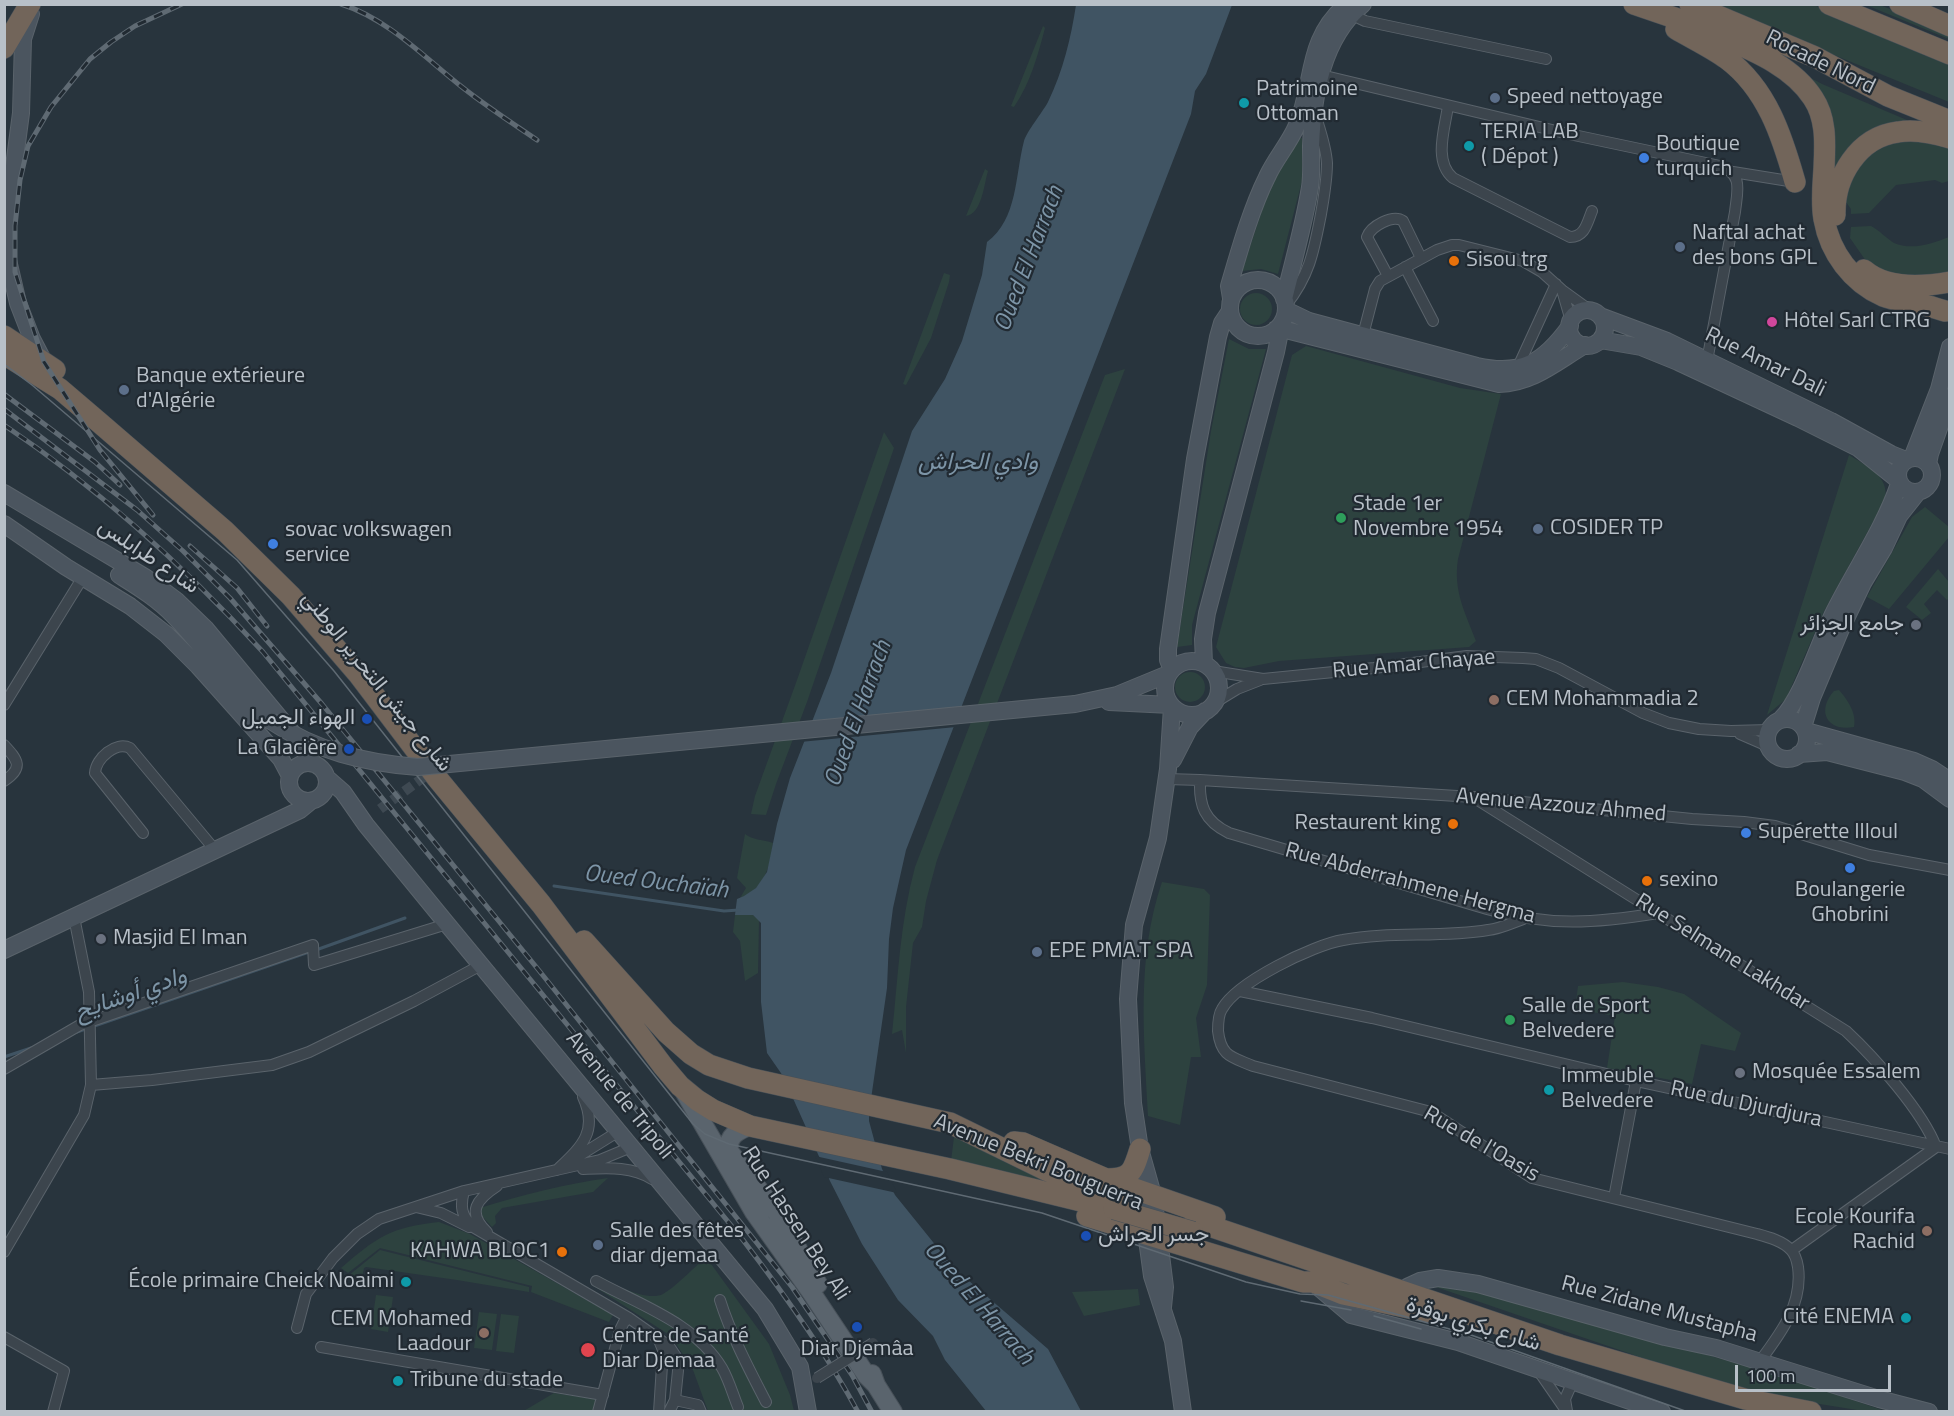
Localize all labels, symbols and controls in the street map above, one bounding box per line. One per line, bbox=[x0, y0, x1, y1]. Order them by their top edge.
street label: Rocade Nord bbox=[1761, 25, 1879, 101]
place label: Patrimoine Ottoman bbox=[1256, 77, 1358, 128]
place label: Speed nettoyage bbox=[1507, 85, 1663, 111]
marker: Speed nettoyage bbox=[1488, 91, 1502, 105]
marker: Patrimoine Ottoman bbox=[1237, 96, 1251, 110]
place label: TERIA LAB ( Dépot ) bbox=[1481, 120, 1579, 172]
place label: Boutique turquich bbox=[1656, 132, 1740, 184]
marker: TERIA LAB ( Dépot ) bbox=[1462, 139, 1476, 153]
marker: Boutique turquich bbox=[1637, 151, 1651, 165]
water label: Oued El Harrach bbox=[989, 182, 1071, 336]
place label: Naftal achat des bons GPL bbox=[1692, 221, 1817, 272]
marker: Naftal achat des bons GPL bbox=[1673, 240, 1687, 254]
place label: Sisou trg bbox=[1466, 248, 1548, 274]
marker: Sisou trg bbox=[1447, 254, 1461, 268]
place label: Hôtel Sarl CTRG bbox=[1784, 309, 1930, 335]
marker: Hôtel Sarl CTRG bbox=[1765, 315, 1779, 329]
street label: Rue Amar Dali bbox=[1700, 322, 1830, 404]
place label: Banque extérieure d'Algérie bbox=[136, 364, 305, 416]
marker: Banque extérieure d'Algérie bbox=[117, 383, 131, 397]
water label: وادي الحراش bbox=[918, 449, 1038, 477]
place label: Stade 1er Novembre 1954 bbox=[1353, 492, 1503, 544]
marker: Stade 1er Novembre 1954 bbox=[1334, 511, 1348, 525]
street label: شارع طرابلس bbox=[92, 514, 204, 600]
place label: COSIDER TP bbox=[1550, 516, 1663, 542]
place label: sovac volkswagen service bbox=[285, 518, 452, 570]
marker: COSIDER TP bbox=[1531, 522, 1545, 536]
marker: sovac volkswagen service bbox=[266, 537, 280, 551]
street label: شارع جيش التحرير الوطني bbox=[295, 586, 457, 778]
place label: جامع الجزائر bbox=[1800, 612, 1904, 638]
marker: جامع الجزائر bbox=[1909, 618, 1923, 632]
water label: Oued El Harrach bbox=[819, 637, 899, 791]
street label: Rue Amar Chayae bbox=[1331, 645, 1497, 685]
place label: CEM Mohammadia 2 bbox=[1506, 687, 1699, 713]
marker: CEM Mohammadia 2 bbox=[1487, 693, 1501, 707]
place label: الهواء الجميل bbox=[241, 706, 355, 732]
marker: الهواء الجميل bbox=[360, 712, 374, 726]
place label: La Glacière bbox=[237, 736, 337, 762]
marker: La Glacière bbox=[342, 742, 356, 756]
street label: Avenue Azzouz Ahmed bbox=[1455, 784, 1667, 828]
place label: Restaurent king bbox=[1295, 811, 1441, 837]
marker: Restaurent king bbox=[1446, 817, 1460, 831]
place label: Supérette Illoul bbox=[1758, 820, 1898, 846]
marker: Supérette Illoul bbox=[1739, 826, 1753, 840]
street label: Rue Abderrahmene Hergma bbox=[1282, 838, 1538, 930]
water label: Oued Ouchaïah bbox=[582, 860, 730, 906]
marker: Boulangerie Ghobrini bbox=[1843, 861, 1857, 875]
place label: sexino bbox=[1659, 868, 1718, 894]
marker: sexino bbox=[1640, 874, 1654, 888]
place label: Boulangerie Ghobrini bbox=[1795, 878, 1905, 930]
street label: Rue Selmane Lakhdar bbox=[1630, 889, 1814, 1017]
place label: Masjid El Iman bbox=[113, 926, 248, 952]
marker: Masjid El Iman bbox=[94, 932, 108, 946]
place label: EPE PMA.T SPA bbox=[1049, 939, 1193, 965]
marker: EPE PMA.T SPA bbox=[1030, 945, 1044, 959]
water label: وادي أوشايح bbox=[71, 962, 191, 1028]
place label: Salle de Sport Belvedere bbox=[1522, 994, 1649, 1046]
marker: Salle de Sport Belvedere bbox=[1503, 1013, 1517, 1027]
street label: Avenue de Tripoli bbox=[560, 1027, 678, 1165]
place label: Mosquée Essalem bbox=[1752, 1060, 1921, 1086]
place label: Immeuble Belvedere bbox=[1561, 1064, 1654, 1116]
marker: Mosquée Essalem bbox=[1733, 1066, 1747, 1080]
street label: Rue du Djurdjura bbox=[1668, 1076, 1824, 1134]
marker: Immeuble Belvedere bbox=[1542, 1083, 1556, 1097]
street label: Rue de l'Oasis bbox=[1418, 1101, 1544, 1189]
street label: Avenue Bekri Bouguerra bbox=[930, 1109, 1146, 1217]
street label: Rue Hassen Bey Ali bbox=[735, 1142, 855, 1306]
place label: Ecole Kourifa Rachid bbox=[1795, 1205, 1915, 1256]
place label: Salle des fêtes diar djemaa bbox=[610, 1219, 744, 1270]
place label: جسر الحراش bbox=[1098, 1223, 1209, 1249]
marker: Ecole Kourifa Rachid bbox=[1920, 1224, 1934, 1238]
marker: جسر الحراش bbox=[1079, 1229, 1093, 1243]
water label: Oued El Harrach bbox=[917, 1237, 1039, 1371]
marker: Salle des fêtes diar djemaa bbox=[591, 1238, 605, 1252]
place label: KAHWA BLOC1 bbox=[410, 1239, 550, 1265]
marker: KAHWA BLOC1 bbox=[555, 1245, 569, 1259]
place label: École primaire Cheick Noaimi bbox=[128, 1269, 394, 1295]
street label: Rue Zidane Mustapha bbox=[1558, 1271, 1760, 1349]
marker: École primaire Cheick Noaimi bbox=[399, 1275, 413, 1289]
street label: شارع بكري بوقرة bbox=[1403, 1292, 1543, 1358]
place label: Cité ENEMA bbox=[1783, 1305, 1894, 1331]
place label: CEM Mohamed Laadour bbox=[331, 1307, 472, 1358]
marker: Cité ENEMA bbox=[1899, 1311, 1913, 1325]
marker: Diar Djemâa bbox=[850, 1320, 864, 1334]
place label: Centre de Santé Diar Djemaa bbox=[602, 1324, 749, 1376]
marker: CEM Mohamed Laadour bbox=[477, 1326, 491, 1340]
place label: Diar Djemâa bbox=[800, 1337, 914, 1363]
marker: Centre de Santé Diar Djemaa bbox=[579, 1341, 597, 1359]
scale bar bbox=[1738, 1353, 1894, 1391]
text: 100 m bbox=[1746, 1362, 1795, 1389]
place label: Tribune du stade bbox=[410, 1368, 563, 1394]
marker: Tribune du stade bbox=[391, 1374, 405, 1388]

